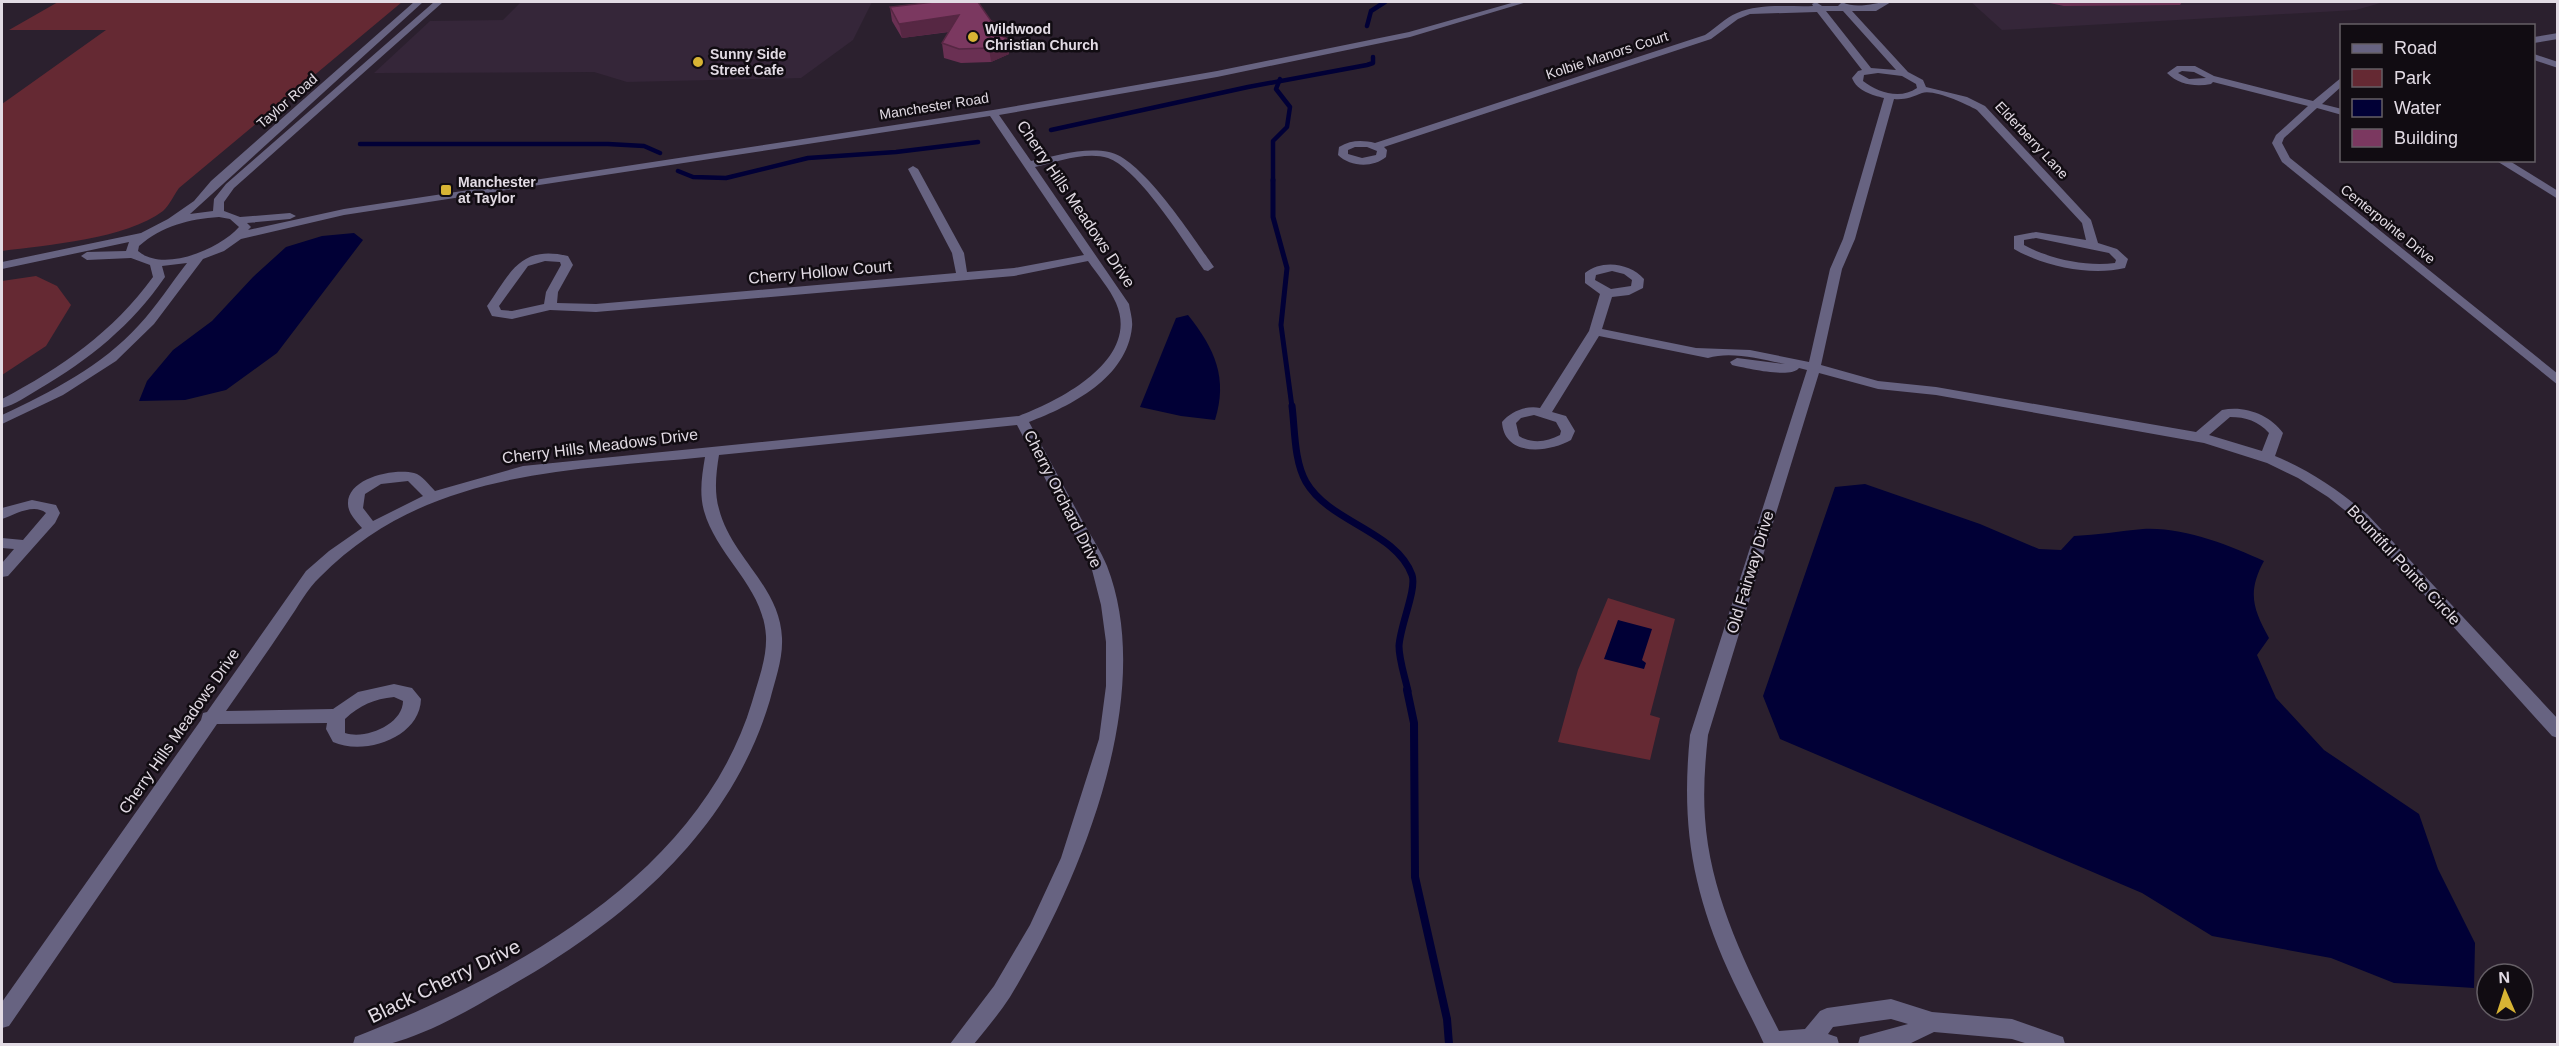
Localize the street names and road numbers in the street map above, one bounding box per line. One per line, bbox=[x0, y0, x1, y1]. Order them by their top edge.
street label: Kolbie Manors Court bbox=[1544, 28, 1670, 82]
street label: Taylor Road bbox=[254, 70, 320, 132]
street label: Manchester Road bbox=[878, 89, 990, 123]
street label: Elderberry Lane bbox=[1992, 98, 2072, 182]
street label: Cherry Hills Meadows Drive bbox=[1014, 117, 1138, 291]
street label: Centerpointe Drive bbox=[2338, 181, 2439, 267]
street label: Cherry Hollow Court bbox=[748, 257, 893, 287]
street label: Cherry Hills Meadows Drive bbox=[501, 426, 699, 466]
street label: Cherry Orchard Drive bbox=[1021, 427, 1105, 571]
street label: Bountiful Pointe Circle bbox=[2344, 502, 2464, 628]
street label: Old Fairway Drive bbox=[1723, 509, 1777, 635]
street label: Cherry Hills Meadows Drive bbox=[115, 645, 243, 817]
street label: Black Cherry Drive bbox=[364, 935, 524, 1027]

